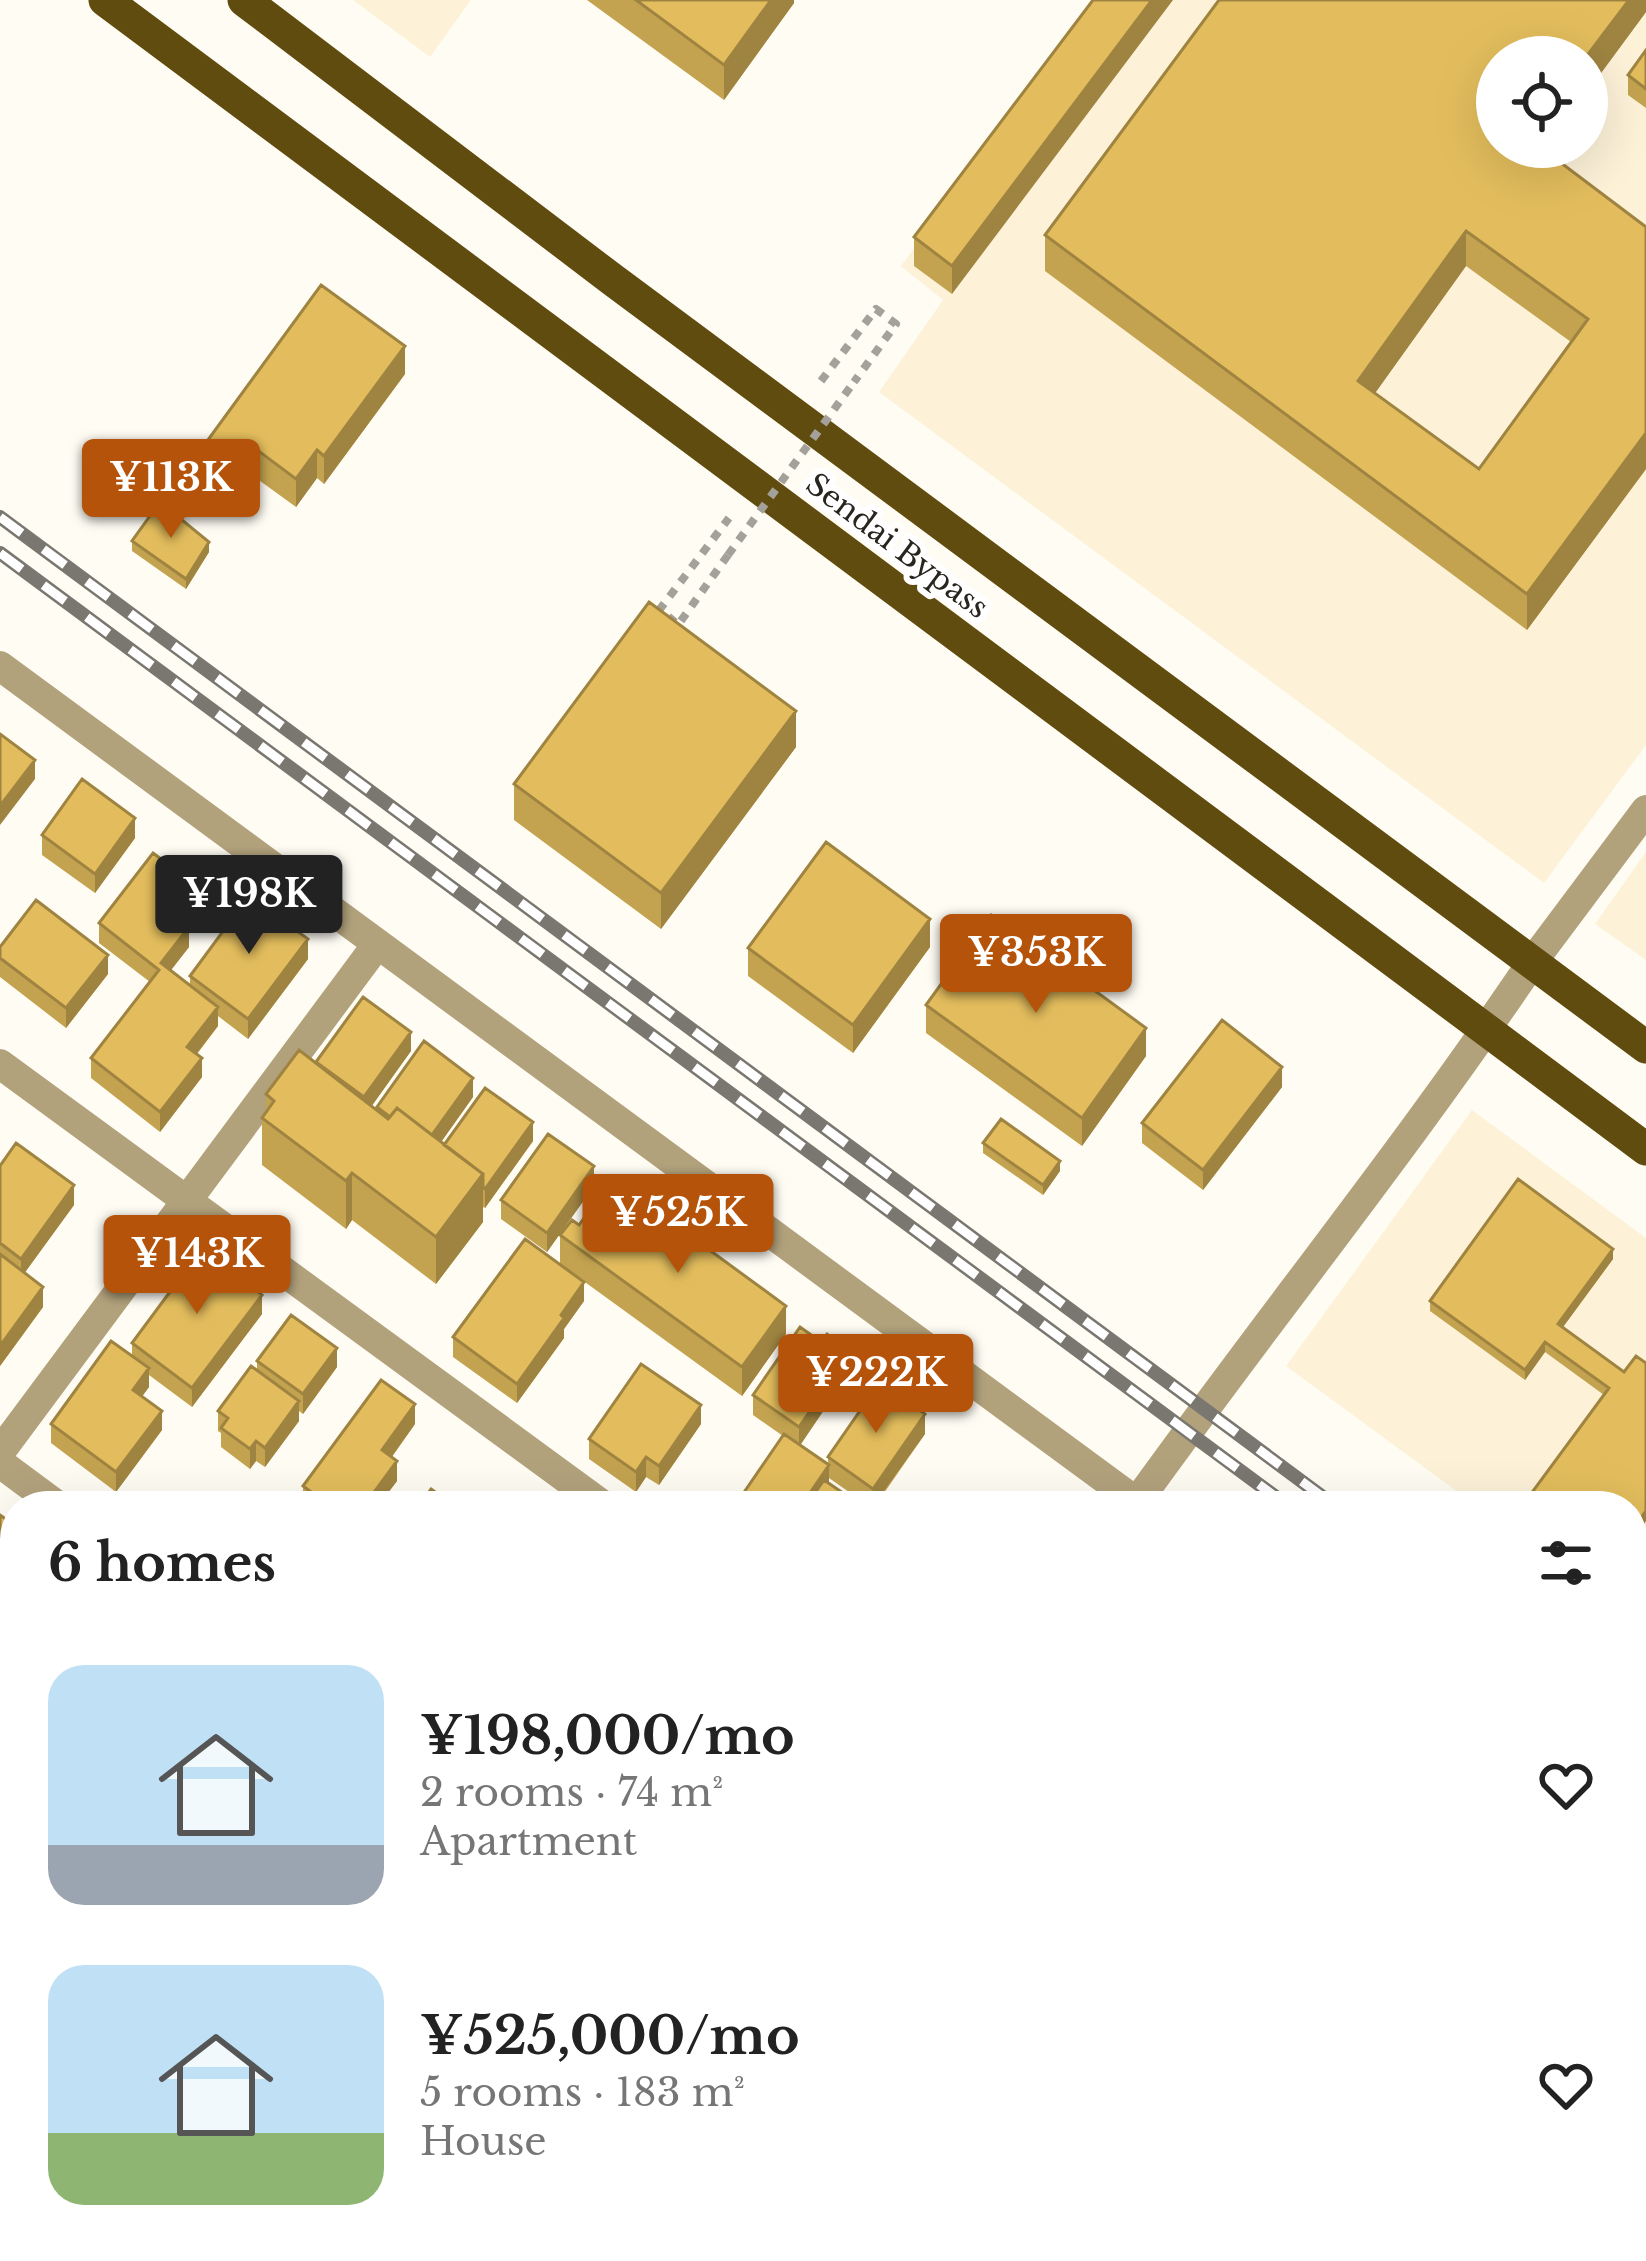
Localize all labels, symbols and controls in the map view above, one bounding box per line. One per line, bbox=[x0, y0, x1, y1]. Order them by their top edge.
map controls bbox=[1476, 36, 1608, 168]
button: locate bbox=[1476, 36, 1608, 168]
pin: ¥113K bbox=[87, 439, 255, 541]
text: ¥113K bbox=[109, 453, 233, 502]
street label: Sendai Bypass bbox=[799, 465, 996, 626]
pin: ¥198K bbox=[165, 855, 333, 957]
text: ¥198K bbox=[182, 869, 316, 918]
pin: ¥353K bbox=[952, 914, 1120, 1016]
text: ¥353K bbox=[967, 928, 1105, 977]
pin: ¥525K bbox=[594, 1174, 762, 1276]
text: ¥525K bbox=[609, 1188, 747, 1237]
pin: ¥143K bbox=[113, 1215, 281, 1317]
text: ¥143K bbox=[131, 1229, 264, 1278]
pin: ¥222K bbox=[792, 1334, 960, 1436]
text: ¥222K bbox=[805, 1348, 947, 1397]
icon: filters bbox=[1533, 1530, 1599, 1596]
text: 6 homes bbox=[48, 1532, 276, 1595]
text: ¥198,000/mo bbox=[420, 1705, 795, 1768]
icon: home bbox=[144, 1713, 288, 1857]
icon: heart bbox=[1533, 1752, 1599, 1818]
text: 2 rooms · 74 m² bbox=[420, 1768, 723, 1817]
text: Apartment bbox=[420, 1817, 637, 1866]
text: ¥525,000/mo bbox=[420, 2005, 800, 2068]
icon: home bbox=[144, 2013, 288, 2157]
icon: heart bbox=[1533, 2052, 1599, 2118]
text: 5 rooms · 183 m² bbox=[420, 2068, 745, 2117]
text: House bbox=[420, 2117, 547, 2166]

